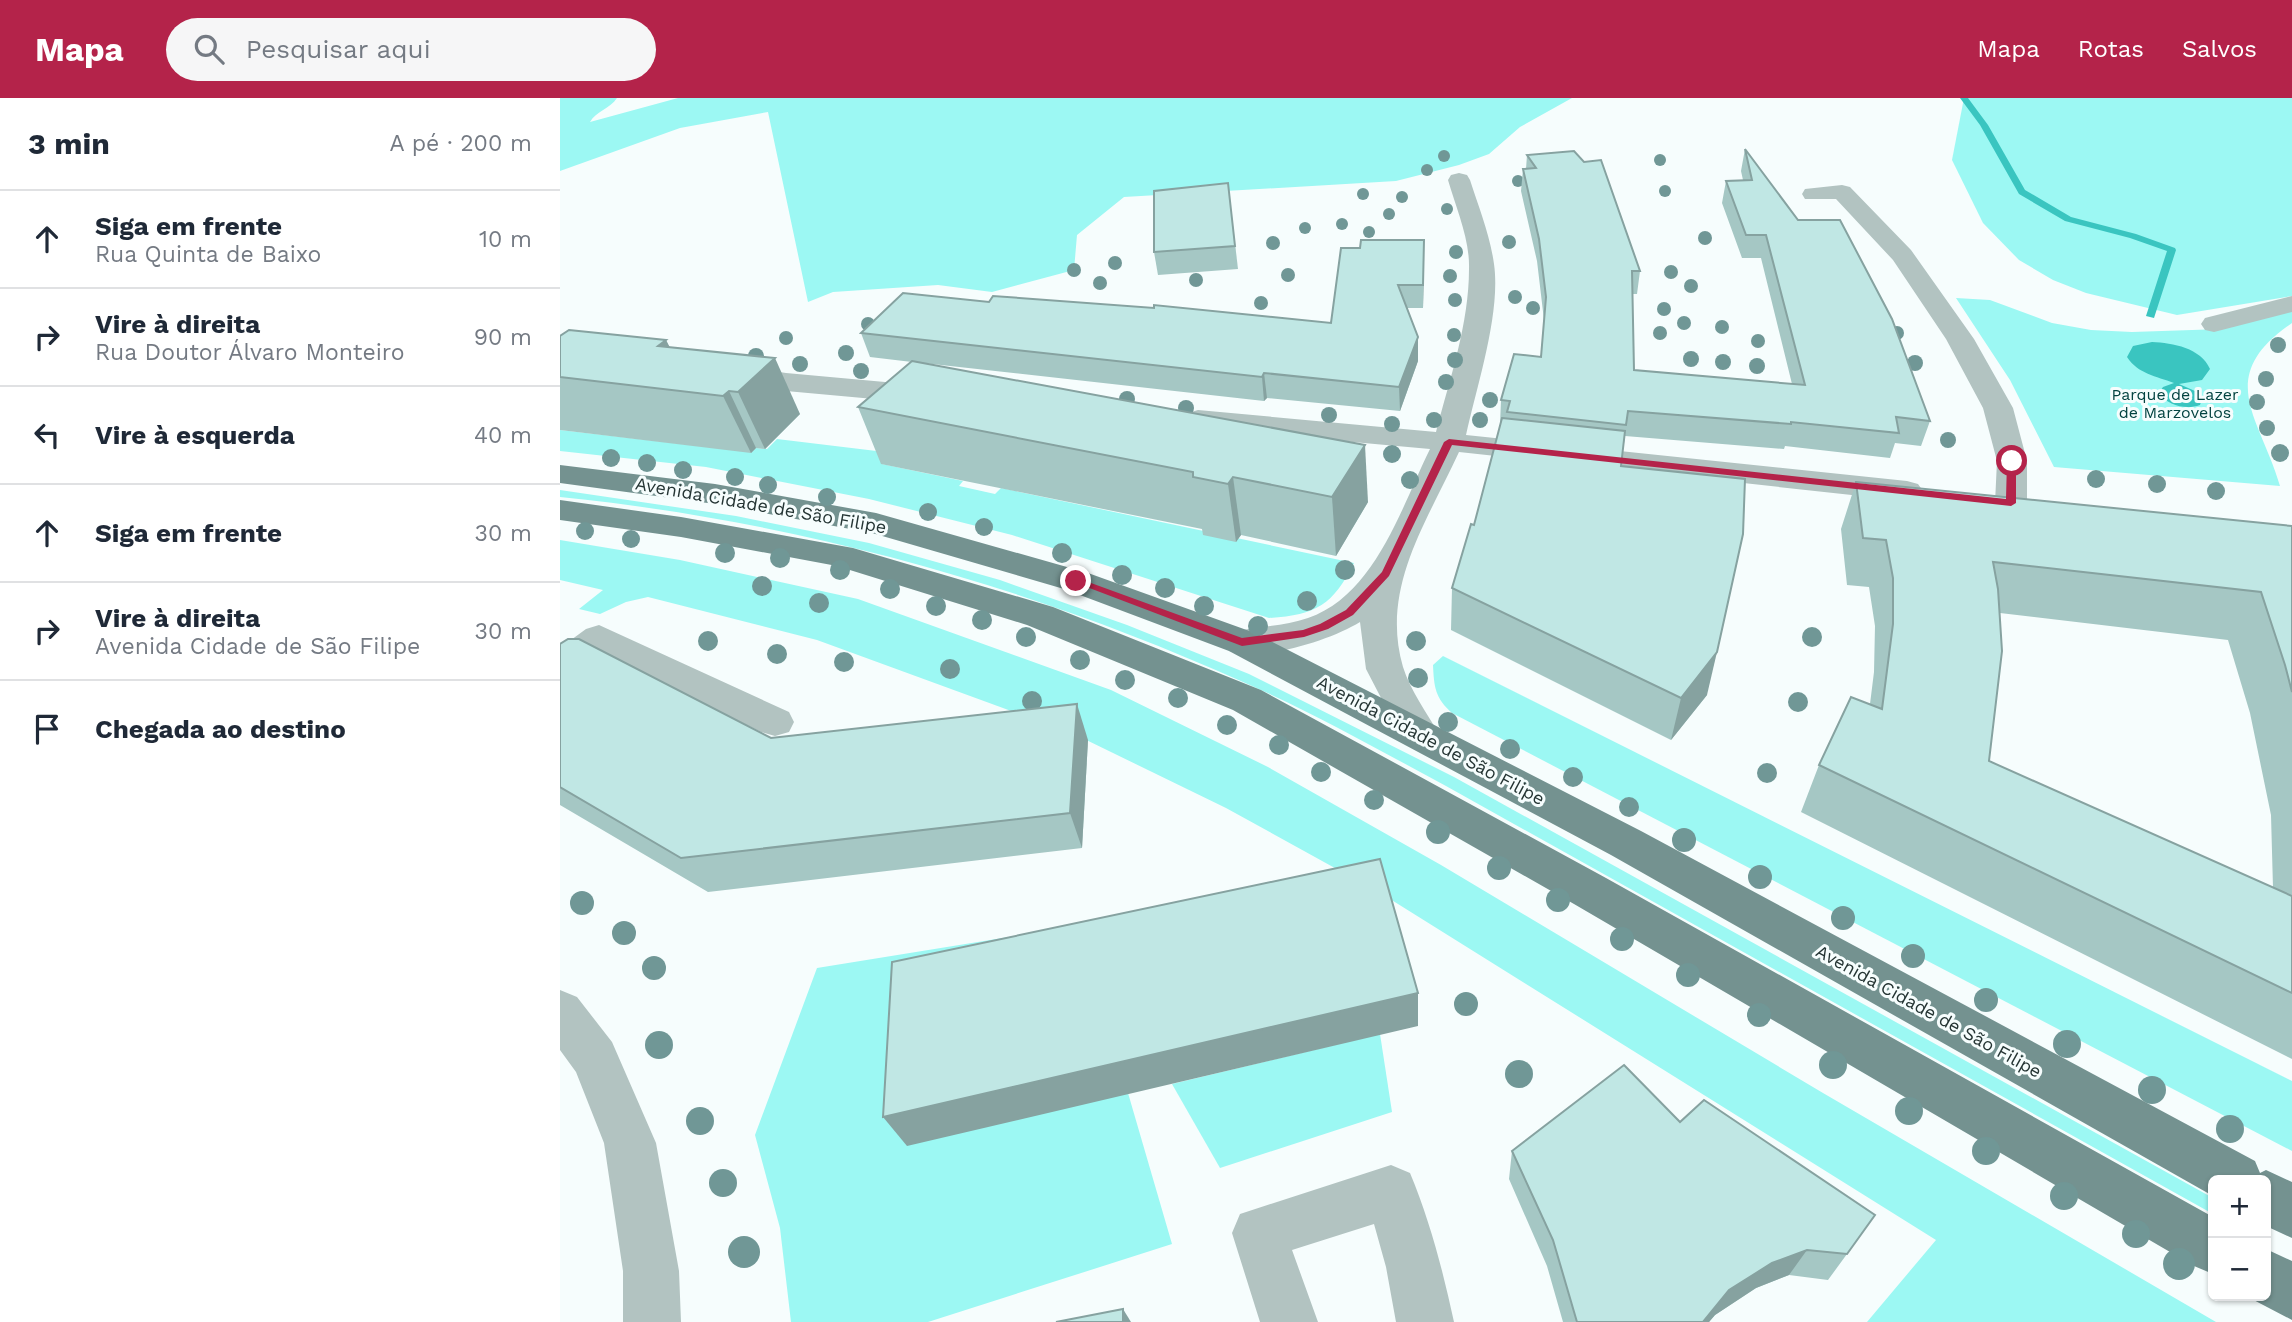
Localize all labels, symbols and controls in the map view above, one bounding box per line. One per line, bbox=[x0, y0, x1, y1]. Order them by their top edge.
search box bbox=[166, 18, 656, 81]
text: Mapa bbox=[35, 30, 124, 69]
icon: search bbox=[190, 30, 228, 68]
text: Pesquisar aqui bbox=[246, 34, 431, 64]
text: Mapa bbox=[1977, 35, 2040, 63]
text: Rotas bbox=[2078, 35, 2144, 63]
text: Salvos bbox=[2182, 35, 2257, 63]
text: 3 min bbox=[28, 126, 110, 161]
text: A pé · 200 m bbox=[390, 130, 532, 157]
text: Siga em frente bbox=[95, 211, 282, 241]
icon: ahead bbox=[28, 220, 66, 258]
text: 10 m bbox=[479, 226, 532, 253]
text: Rua Quinta de Baixo bbox=[95, 241, 321, 268]
text: Vire à direita bbox=[95, 309, 260, 339]
icon: right bbox=[28, 318, 66, 356]
text: 90 m bbox=[474, 324, 532, 351]
text: Rua Doutor Álvaro Monteiro bbox=[95, 339, 405, 366]
park label: Parque de Lazer de Marzovelos bbox=[2111, 385, 2239, 422]
icon: left bbox=[28, 416, 66, 454]
text: Vire à esquerda bbox=[95, 420, 295, 450]
text: 40 m bbox=[474, 422, 532, 449]
route start bbox=[1996, 445, 2027, 476]
street label: Avenida Cidade de São Filipe bbox=[634, 473, 888, 537]
icon: ahead bbox=[28, 514, 66, 552]
text: Siga em frente bbox=[95, 518, 282, 548]
text: 30 m bbox=[475, 520, 532, 547]
route end bbox=[1060, 565, 1091, 596]
text: Vire à direita bbox=[95, 603, 260, 633]
icon: right bbox=[28, 612, 66, 650]
text: 30 m bbox=[475, 618, 532, 645]
text: Avenida Cidade de São Filipe bbox=[95, 633, 420, 660]
street label: Avenida Cidade de São Filipe bbox=[1314, 671, 1548, 809]
icon: arrive bbox=[28, 710, 66, 748]
text: Chegada ao destino bbox=[95, 714, 346, 744]
street label: Avenida Cidade de São Filipe bbox=[1813, 940, 2045, 1082]
map controls bbox=[2208, 1175, 2271, 1301]
button: + bbox=[2208, 1175, 2271, 1238]
button: − bbox=[2208, 1238, 2271, 1301]

